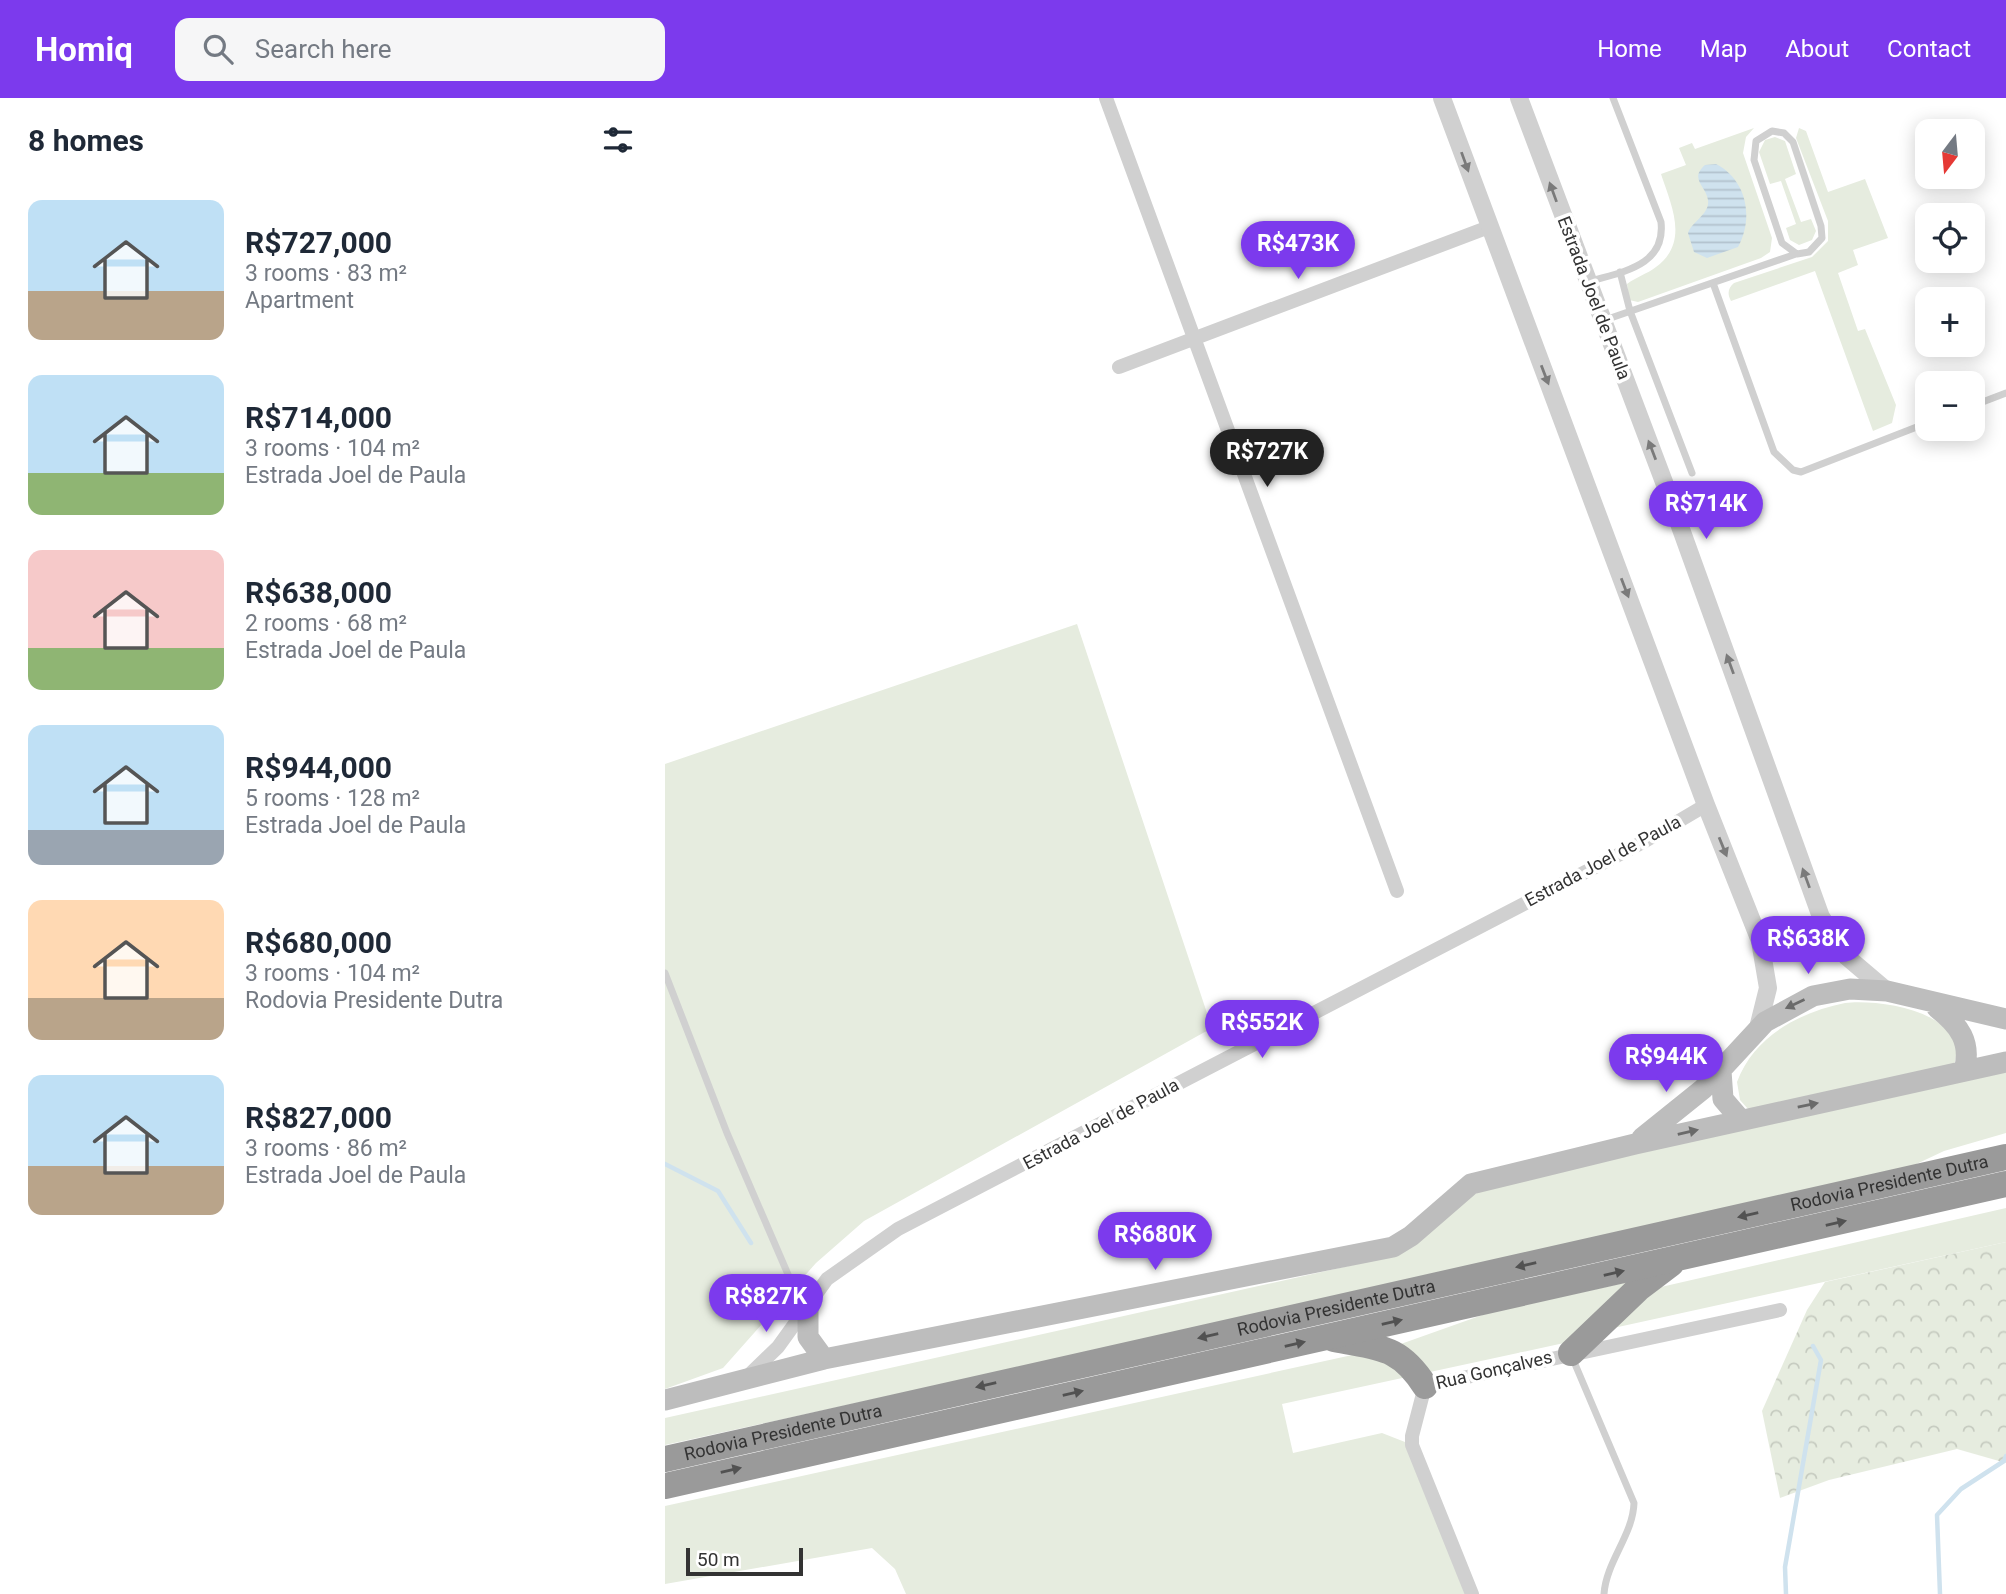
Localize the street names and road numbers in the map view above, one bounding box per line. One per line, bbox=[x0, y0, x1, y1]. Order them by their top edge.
street label: Estrada Joel de Paula bbox=[1554, 213, 1635, 382]
street label: Estrada Joel de Paula bbox=[1521, 811, 1684, 910]
street label: Estrada Joel de Paula bbox=[1019, 1074, 1182, 1173]
street label: Rodovia Presidente Dutra bbox=[1788, 1150, 1990, 1215]
street label: Rodovia Presidente Dutra bbox=[1235, 1275, 1437, 1340]
street label: Rua Gonçalves bbox=[1434, 1346, 1554, 1393]
street label: Rodovia Presidente Dutra bbox=[682, 1399, 884, 1464]

